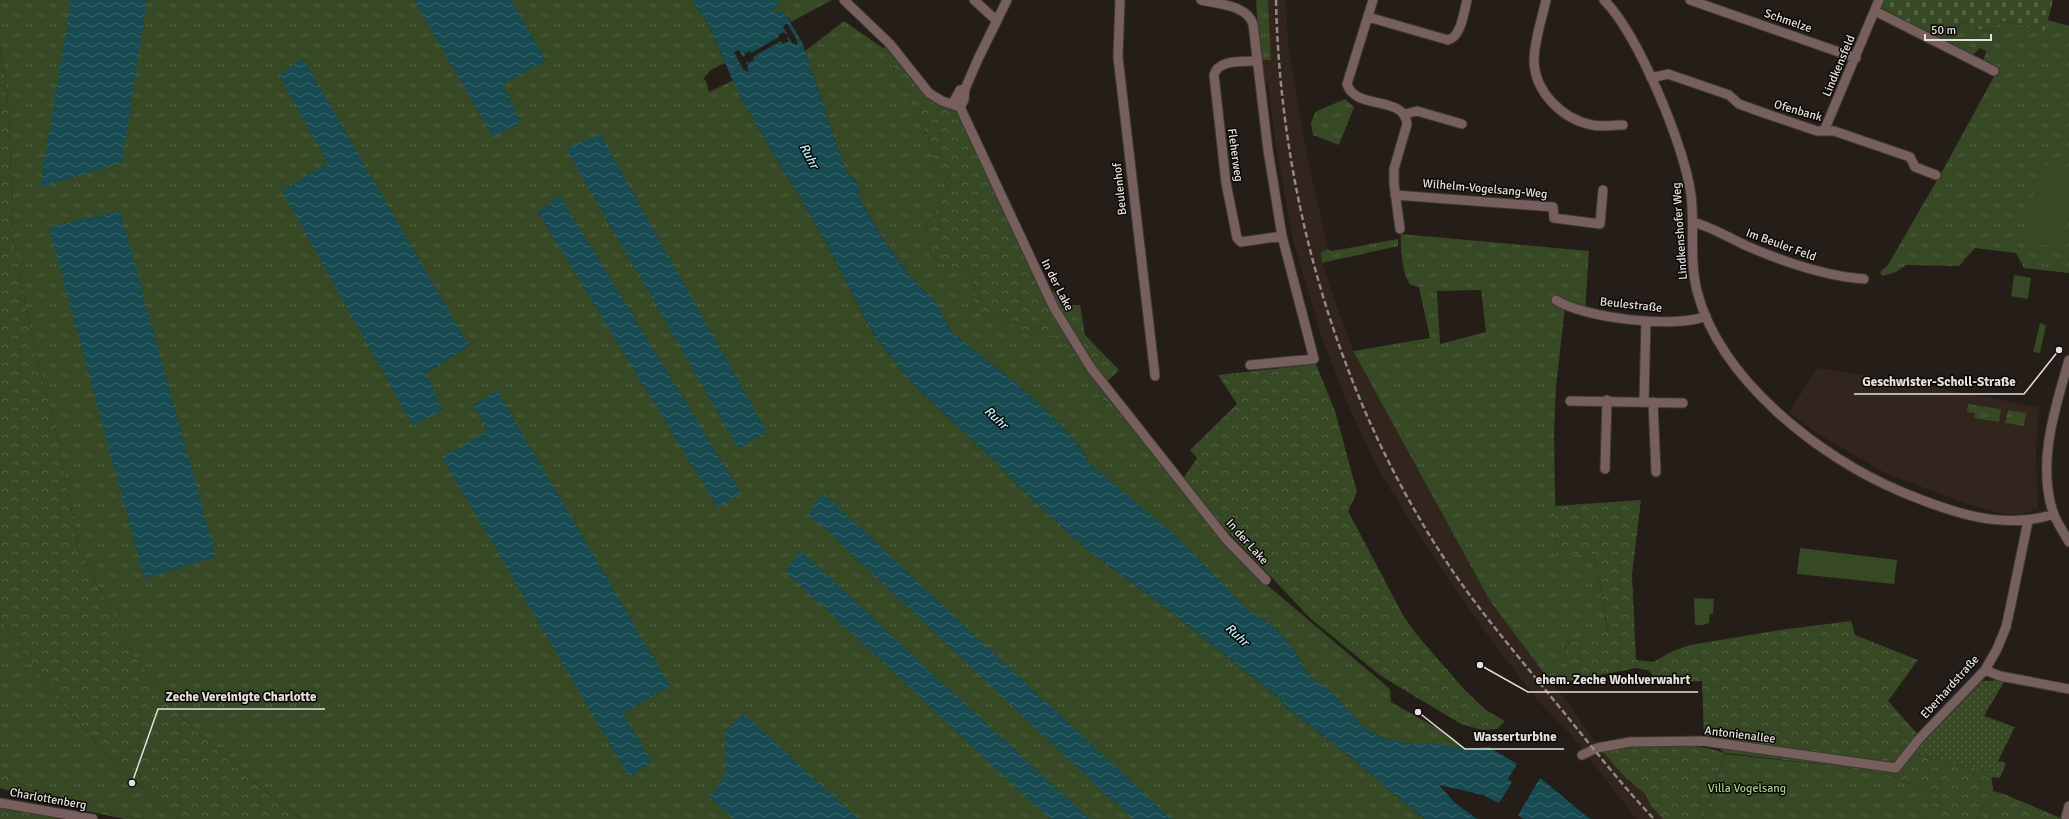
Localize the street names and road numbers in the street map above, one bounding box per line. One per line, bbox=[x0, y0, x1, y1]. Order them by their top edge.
street label: Schmelze bbox=[1762, 6, 1814, 36]
street label: Lindkensfeld bbox=[1819, 33, 1859, 99]
street label: Ofenbank bbox=[1772, 97, 1824, 125]
street label: Fleherweg bbox=[1224, 127, 1246, 183]
street label: Beulenhof bbox=[1110, 161, 1130, 216]
street label: Wilhelm-Vogelsang-Weg bbox=[1422, 176, 1548, 202]
street label: Lindkenshofer Weg bbox=[1669, 182, 1691, 280]
street label: Im Beuler Feld bbox=[1744, 225, 1818, 265]
street label: In der Lake bbox=[1038, 257, 1076, 313]
street label: Beulestraße bbox=[1599, 294, 1663, 316]
street label: In der Lake bbox=[1223, 516, 1271, 568]
street label: Eberhardstraße bbox=[1918, 652, 1982, 722]
street label: Antonienallee bbox=[1704, 723, 1776, 747]
street label: Charlottenberg bbox=[8, 785, 88, 813]

